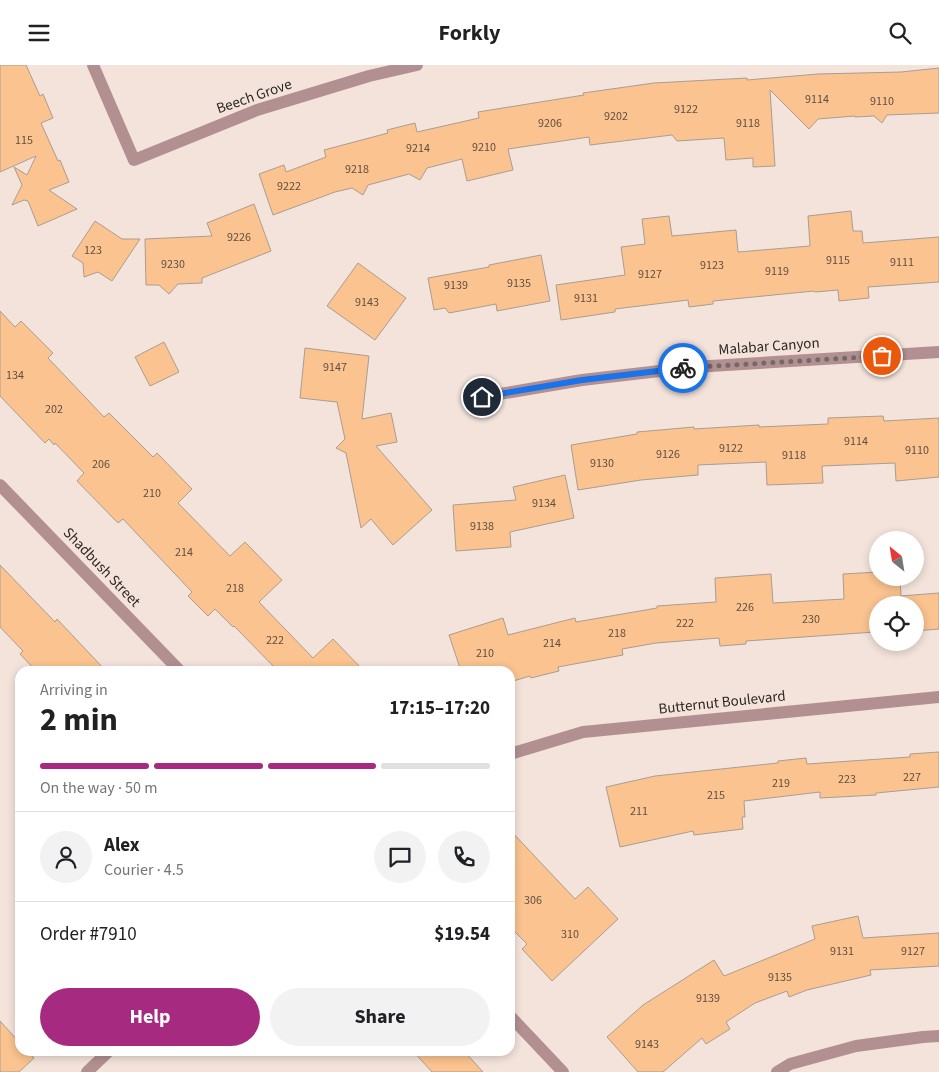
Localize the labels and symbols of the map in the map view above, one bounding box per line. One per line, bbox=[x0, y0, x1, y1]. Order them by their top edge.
street label: Beech Grove bbox=[214, 74, 295, 119]
house number: 9114 bbox=[805, 91, 829, 108]
house number: 9110 bbox=[870, 93, 894, 110]
house number: 9122 bbox=[674, 101, 698, 118]
house number: 9202 bbox=[604, 108, 628, 125]
house number: 9206 bbox=[538, 115, 562, 132]
house number: 9118 bbox=[736, 115, 760, 132]
house number: 115 bbox=[15, 132, 33, 149]
house number: 9210 bbox=[472, 139, 496, 156]
house number: 9214 bbox=[406, 140, 430, 157]
house number: 9218 bbox=[345, 161, 369, 178]
house number: 9222 bbox=[277, 178, 301, 195]
house number: 9226 bbox=[227, 229, 251, 246]
house number: 123 bbox=[84, 242, 102, 259]
house number: 9115 bbox=[826, 252, 850, 269]
house number: 9111 bbox=[890, 254, 914, 271]
house number: 9230 bbox=[161, 256, 185, 273]
house number: 9123 bbox=[700, 257, 724, 274]
house number: 9119 bbox=[765, 263, 789, 280]
house number: 9127 bbox=[638, 266, 662, 283]
house number: 9135 bbox=[507, 275, 531, 292]
house number: 9139 bbox=[444, 277, 468, 294]
house number: 9131 bbox=[574, 290, 598, 307]
house number: 9143 bbox=[355, 294, 379, 311]
street label: Malabar Canyon bbox=[718, 332, 820, 361]
pin bbox=[861, 335, 903, 377]
courier bbox=[658, 343, 708, 393]
house number: 9147 bbox=[323, 359, 347, 376]
house number: 134 bbox=[6, 367, 24, 384]
pin bbox=[461, 376, 503, 418]
house number: 202 bbox=[45, 401, 63, 418]
house number: 9114 bbox=[844, 433, 868, 450]
house number: 9122 bbox=[719, 440, 743, 457]
house number: 9110 bbox=[905, 442, 929, 459]
house number: 9126 bbox=[656, 446, 680, 463]
house number: 9118 bbox=[782, 447, 806, 464]
house number: 9130 bbox=[590, 455, 614, 472]
house number: 206 bbox=[92, 456, 110, 473]
house number: 210 bbox=[143, 485, 161, 502]
house number: 9134 bbox=[532, 495, 556, 512]
house number: 9138 bbox=[470, 518, 494, 535]
street label: Shadbush Street bbox=[58, 523, 145, 612]
north arrow bbox=[869, 531, 924, 586]
house number: 214 bbox=[175, 544, 193, 561]
house number: 218 bbox=[226, 580, 244, 597]
house number: 226 bbox=[736, 599, 754, 616]
house number: 230 bbox=[802, 611, 820, 628]
house number: 222 bbox=[676, 615, 694, 632]
house number: 218 bbox=[608, 625, 626, 642]
house number: 222 bbox=[266, 632, 284, 649]
house number: 214 bbox=[543, 635, 561, 652]
house number: 210 bbox=[476, 645, 494, 662]
street label: Butternut Boulevard bbox=[657, 685, 787, 720]
house number: 227 bbox=[903, 769, 921, 786]
house number: 223 bbox=[838, 771, 856, 788]
house number: 219 bbox=[772, 775, 790, 792]
house number: 215 bbox=[707, 787, 725, 804]
house number: 211 bbox=[630, 803, 648, 820]
house number: 306 bbox=[524, 892, 542, 909]
house number: 310 bbox=[561, 926, 579, 943]
house number: 9131 bbox=[830, 943, 854, 960]
house number: 9127 bbox=[901, 943, 925, 960]
house number: 9135 bbox=[768, 969, 792, 986]
house number: 9139 bbox=[696, 990, 720, 1007]
house number: 9143 bbox=[635, 1036, 659, 1053]

